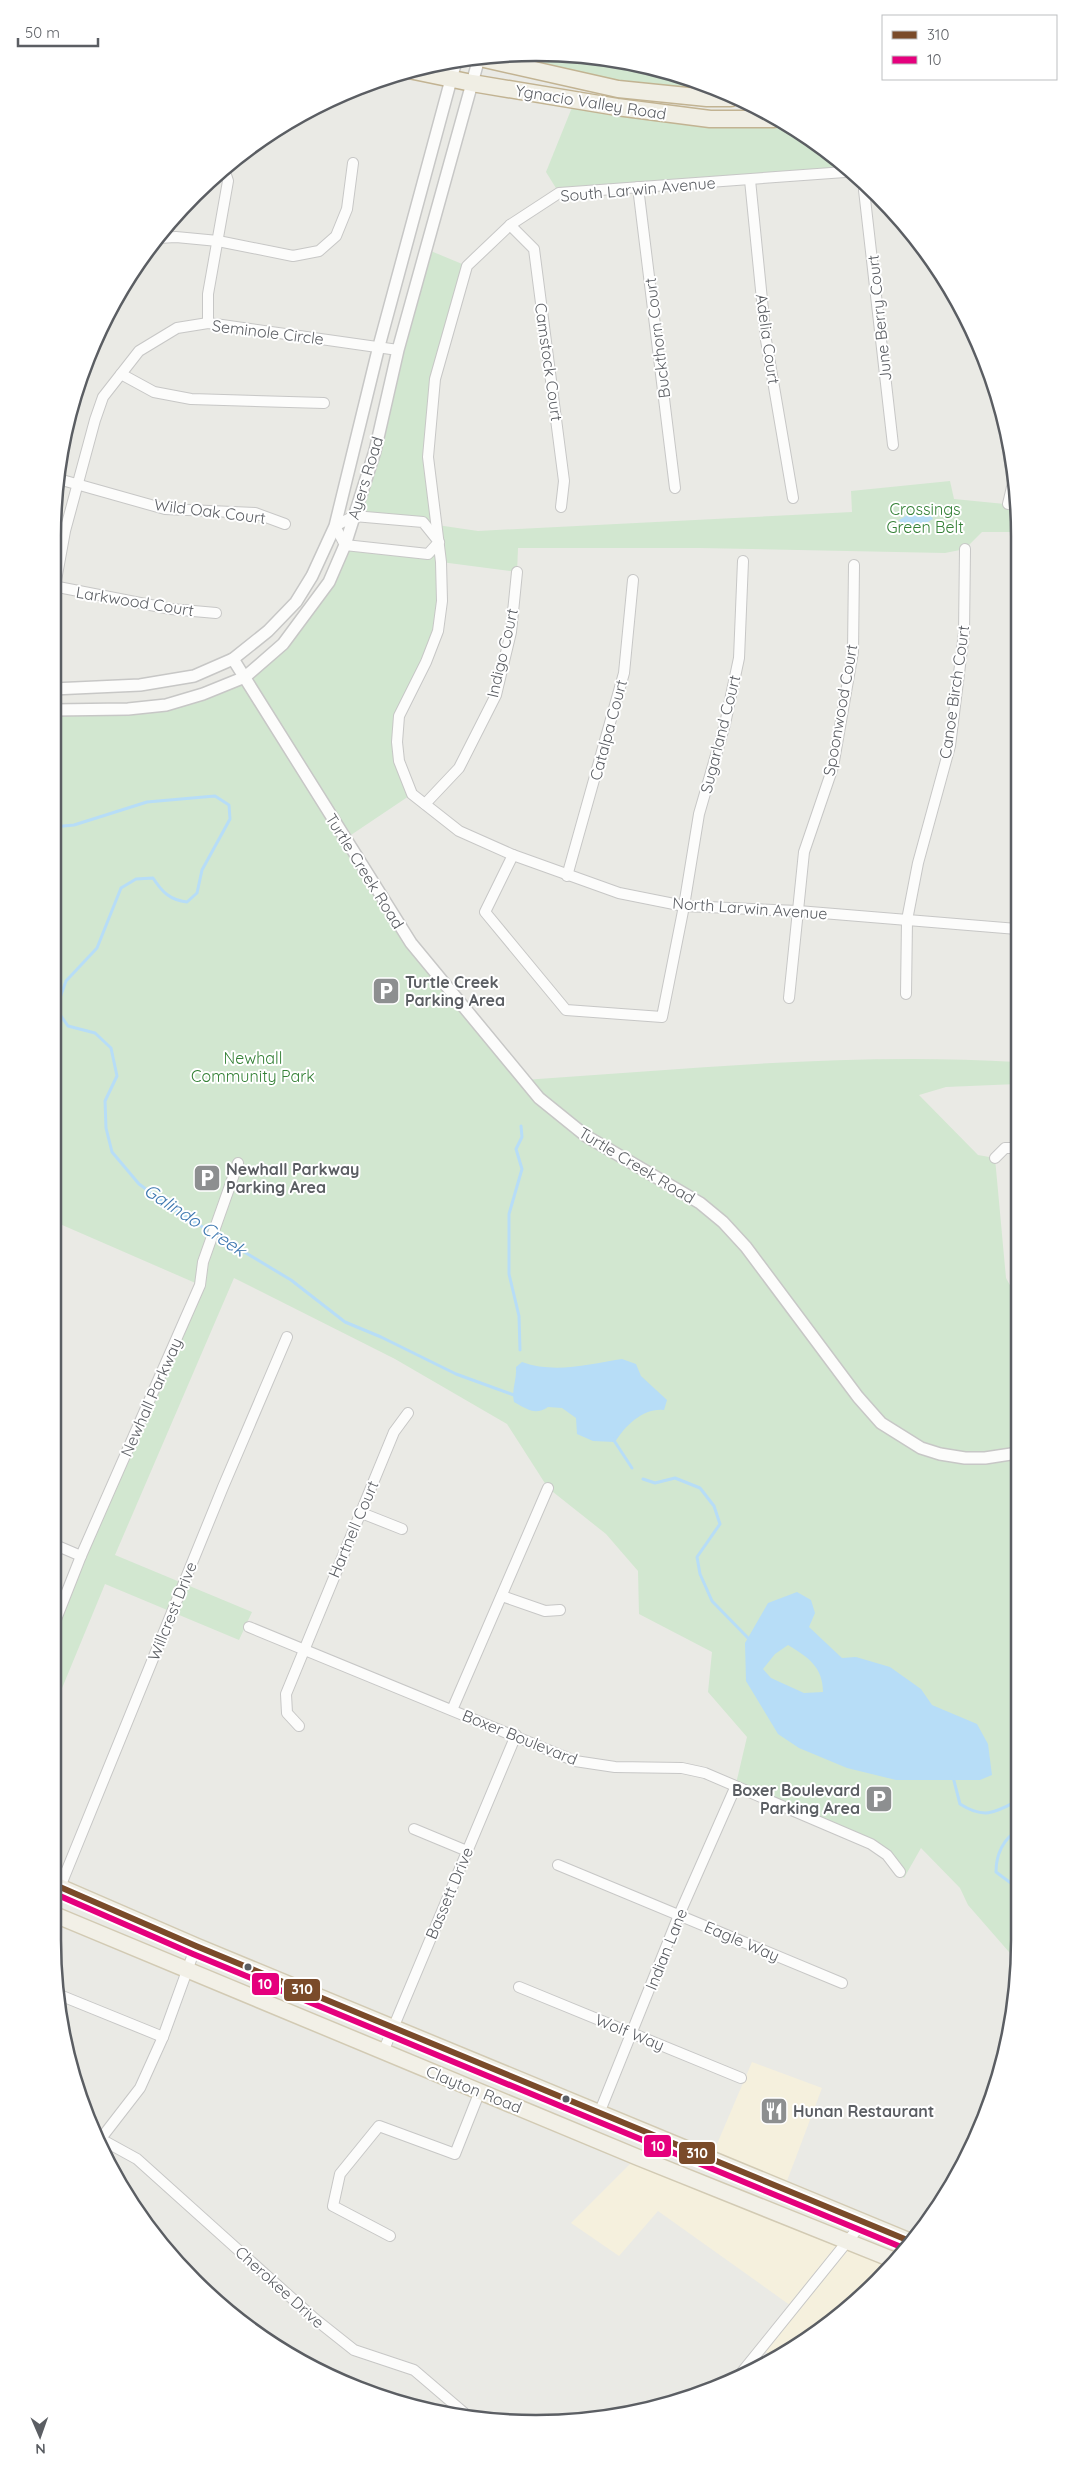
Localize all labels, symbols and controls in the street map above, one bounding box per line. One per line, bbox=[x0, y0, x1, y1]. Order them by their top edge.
scale bar bbox=[18, 15, 98, 47]
legend bbox=[882, 15, 1057, 80]
text: 50 m bbox=[25, 23, 60, 42]
text: 310 bbox=[927, 25, 949, 44]
text: 10 bbox=[927, 50, 942, 69]
street label: Ygnacio Valley Road bbox=[514, 80, 668, 124]
street label: South Larwin Avenue bbox=[560, 172, 716, 206]
street label: June Berry Court bbox=[862, 254, 896, 382]
street label: Buckthorn Court bbox=[640, 277, 674, 399]
street label: Adelia Court bbox=[752, 293, 784, 385]
street label: Camstock Court bbox=[531, 302, 567, 422]
street label: Seminole Circle bbox=[211, 315, 325, 349]
street label: Ayers Road bbox=[343, 434, 387, 522]
street label: Wild Oak Court bbox=[153, 494, 267, 528]
park label: Crossings Green Belt bbox=[886, 499, 964, 537]
street label: Larkwood Court bbox=[75, 582, 195, 620]
street label: Indigo Court bbox=[482, 606, 522, 700]
street label: Canoe Birch Court bbox=[935, 624, 973, 760]
street label: Spoonwood Court bbox=[819, 643, 861, 777]
street label: Sugarland Court bbox=[696, 673, 744, 795]
street label: Catalpa Court bbox=[585, 677, 631, 783]
street label: Turtle Creek Road bbox=[321, 810, 409, 932]
street label: North Larwin Avenue bbox=[672, 893, 828, 923]
place label: Turtle Creek Parking Area bbox=[405, 972, 505, 1010]
parking icon: Turtle Creek Parking Area bbox=[371, 976, 401, 1006]
park label: Newhall Community Park bbox=[191, 1048, 315, 1086]
street label: Turtle Creek Road bbox=[575, 1122, 699, 1208]
place label: Newhall Parkway Parking Area bbox=[226, 1159, 360, 1197]
parking icon: Newhall Parkway Parking Area bbox=[192, 1163, 222, 1193]
water label: Galindo Creek bbox=[140, 1178, 251, 1262]
street label: Newhall Parkway bbox=[116, 1334, 186, 1460]
street label: Hartnell Court bbox=[324, 1477, 382, 1581]
street label: Willcrest Drive bbox=[143, 1559, 201, 1663]
street label: Boxer Boulevard bbox=[460, 1705, 580, 1769]
place label: Boxer Boulevard Parking Area bbox=[732, 1780, 860, 1818]
parking icon: Boxer Boulevard Parking Area bbox=[864, 1784, 894, 1814]
street label: Bassett Drive bbox=[421, 1844, 477, 1942]
street label: Indian Lane bbox=[641, 1905, 691, 1993]
street label: Eagle Way bbox=[701, 1916, 783, 1966]
unlabelled marker bbox=[243, 1962, 253, 1972]
line badge: 10 bbox=[251, 1972, 280, 1996]
text: 10 bbox=[258, 1975, 272, 1993]
line badge: 310 bbox=[283, 1978, 321, 2002]
text: 310 bbox=[291, 1980, 313, 1998]
street label: Wolf Way bbox=[593, 2009, 667, 2055]
street label: Clayton Road bbox=[423, 2061, 525, 2117]
unlabelled marker bbox=[561, 2094, 571, 2104]
restaurant icon: Hunan Restaurant bbox=[759, 2096, 789, 2126]
place label: Hunan Restaurant bbox=[793, 2101, 934, 2121]
line badge: 10 bbox=[643, 2134, 672, 2158]
text: 10 bbox=[651, 2137, 665, 2155]
line badge: 310 bbox=[678, 2141, 716, 2165]
text: 310 bbox=[686, 2144, 708, 2162]
street label: Cherokee Drive bbox=[231, 2242, 329, 2332]
north arrow bbox=[15, 2411, 65, 2461]
text: N bbox=[35, 2440, 46, 2458]

